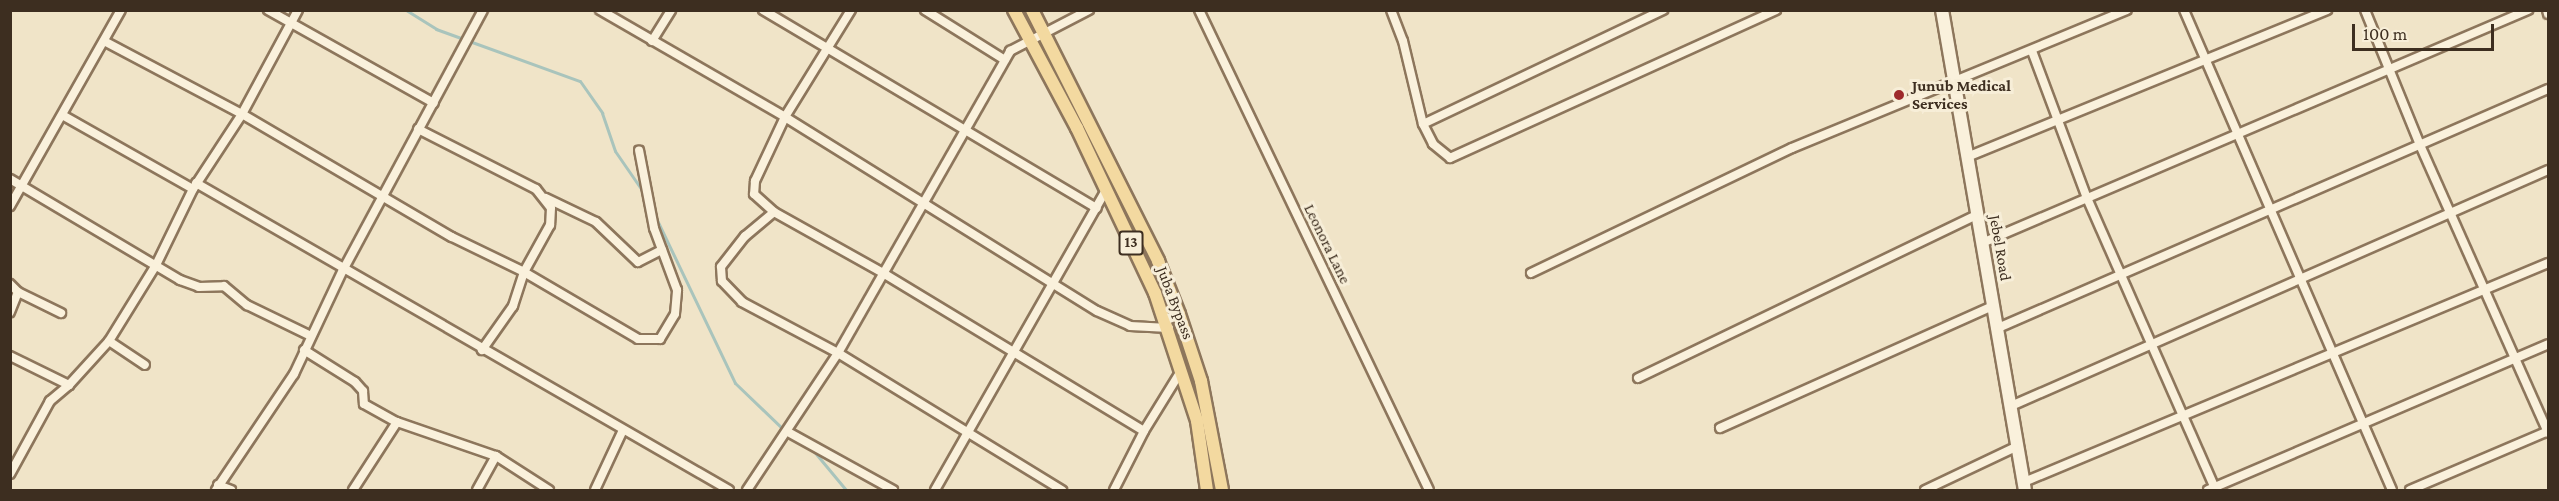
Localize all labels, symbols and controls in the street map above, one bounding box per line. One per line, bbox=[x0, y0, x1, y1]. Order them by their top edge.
scale bar bbox=[2355, 12, 2498, 50]
text: 100 m bbox=[2363, 24, 2407, 44]
place label: Junub Medical Services bbox=[1912, 76, 2011, 114]
marker: Junub Medical Services bbox=[1890, 86, 1908, 104]
street label: Leonora Lane bbox=[1299, 201, 1355, 287]
street label: Jebel Road bbox=[1985, 214, 2015, 282]
road number: 13 bbox=[1118, 231, 1144, 255]
street label: Juba Bypass bbox=[1152, 264, 1198, 342]

